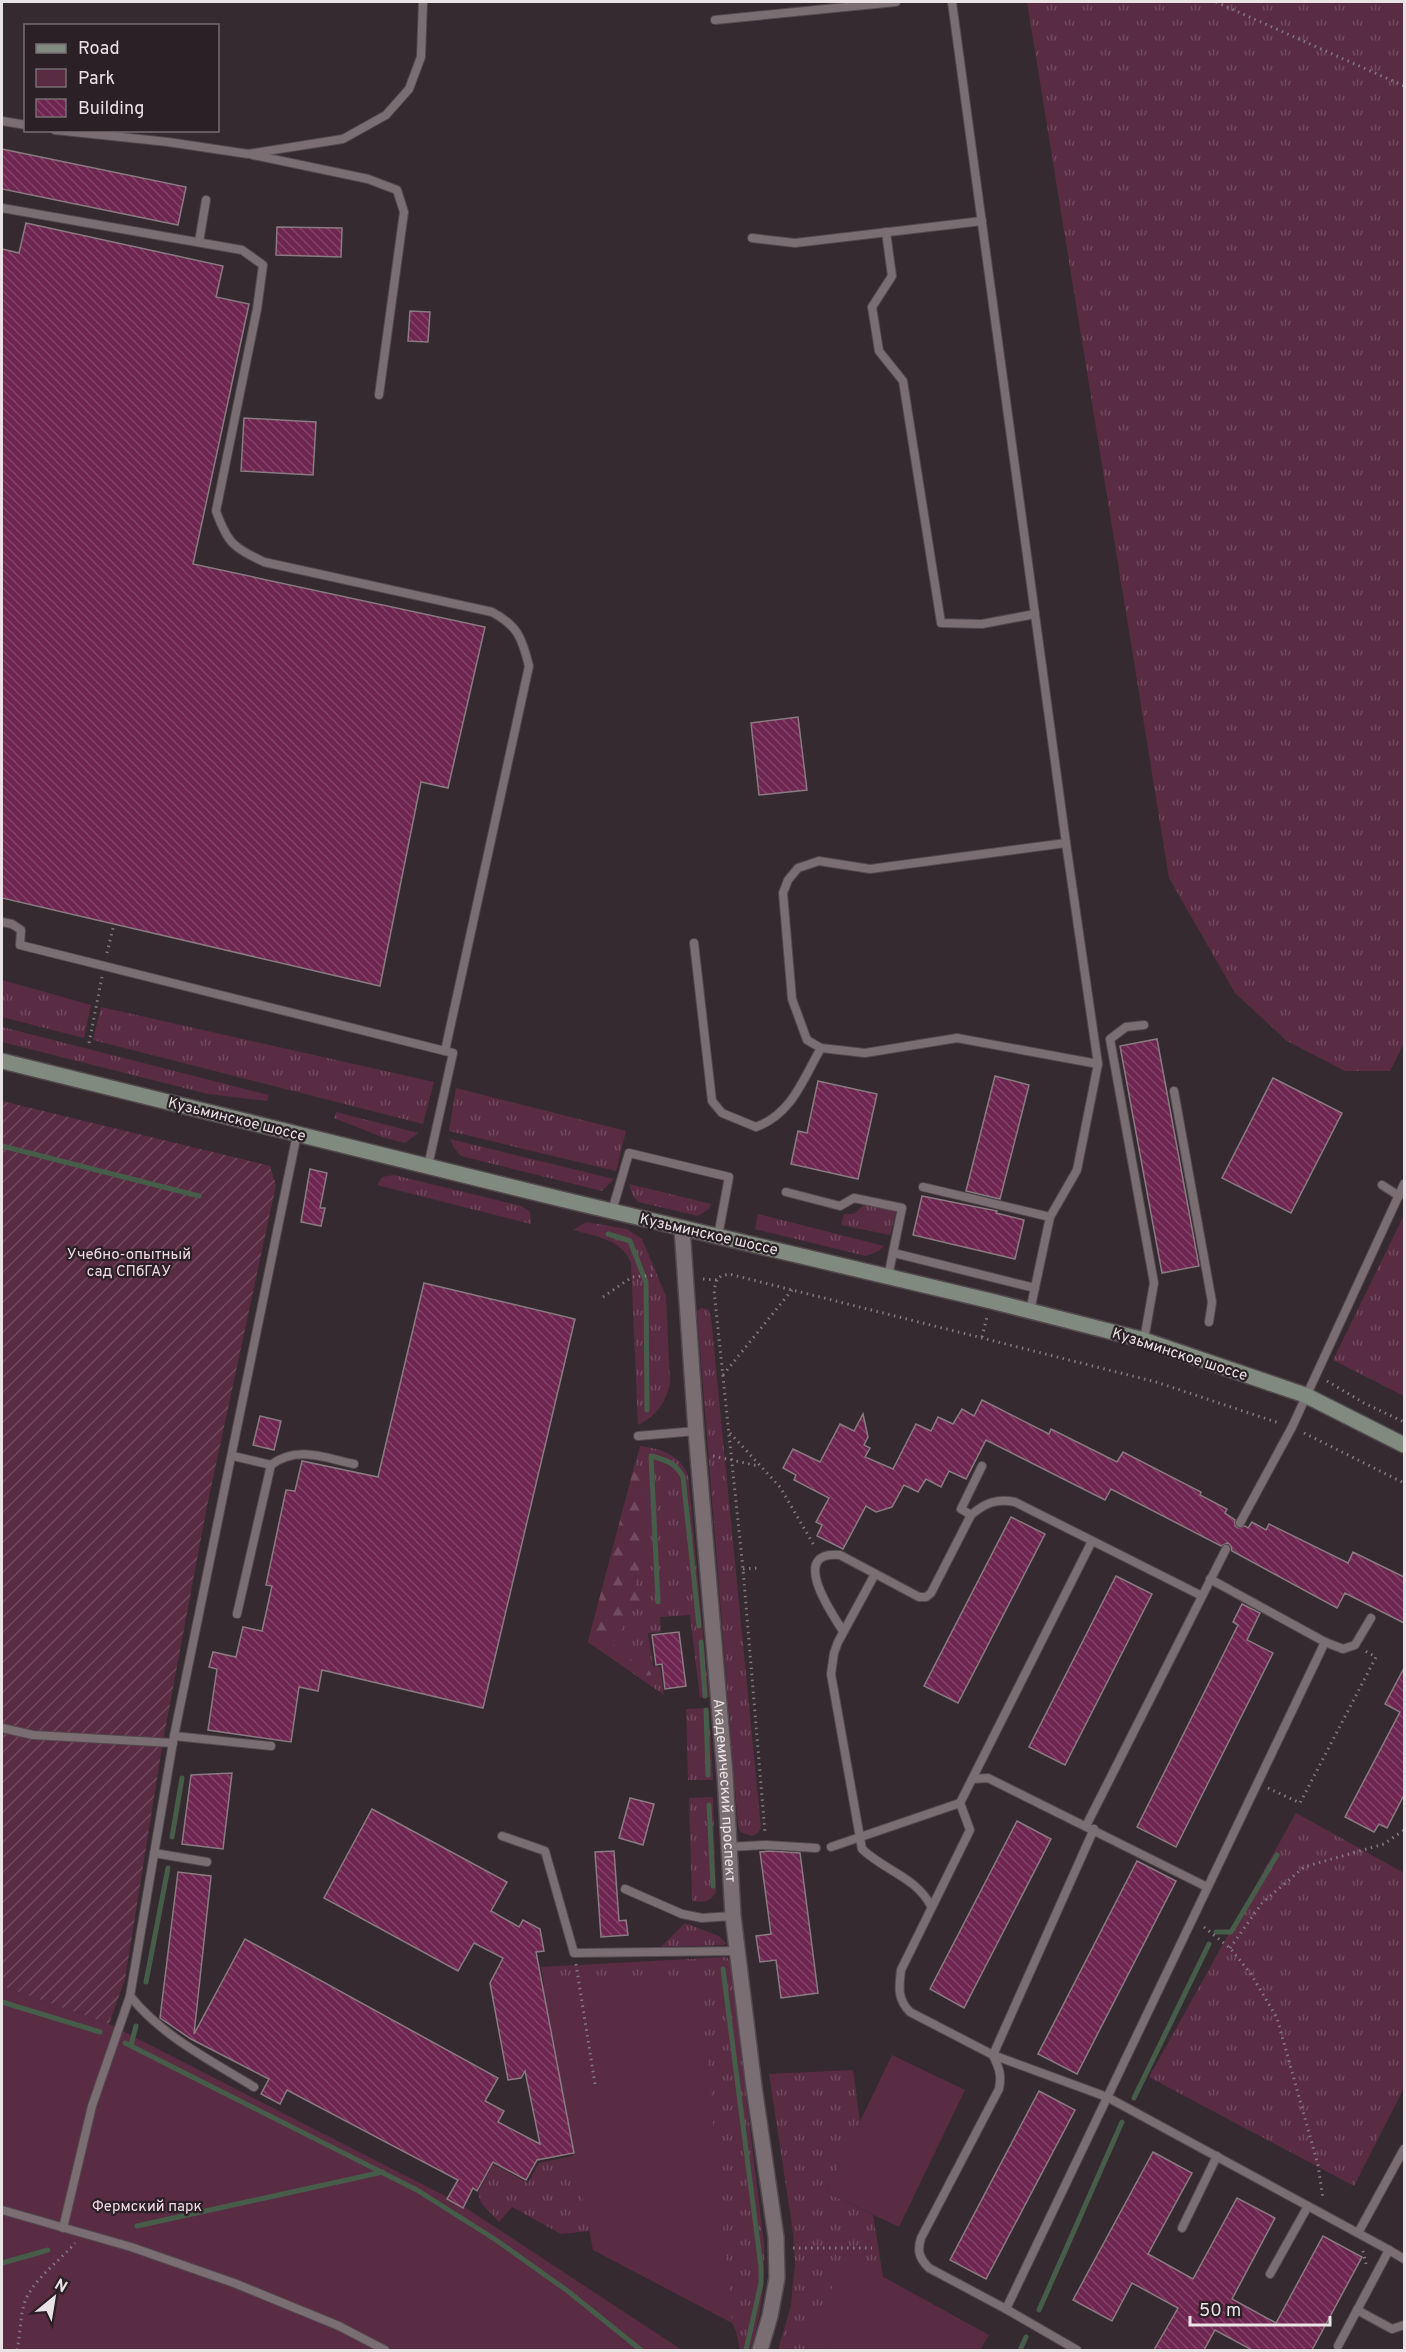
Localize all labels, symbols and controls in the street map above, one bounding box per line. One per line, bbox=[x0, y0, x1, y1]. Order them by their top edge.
legend bbox=[24, 24, 219, 132]
text: Road bbox=[78, 38, 120, 61]
text: Park bbox=[78, 68, 115, 91]
text: Building bbox=[78, 98, 144, 121]
street label: Кузьминское шоссе bbox=[166, 1094, 307, 1147]
street label: Кузьминское шоссе bbox=[638, 1210, 780, 1261]
park label: Учебно-опытный сад СПбГАУ bbox=[67, 1246, 191, 1282]
street label: Кузьминское шоссе bbox=[1109, 1325, 1250, 1386]
street label: Академический проспект bbox=[708, 1698, 739, 1883]
park label: Фермский парк bbox=[92, 2198, 202, 2217]
north arrow bbox=[24, 2268, 84, 2328]
text: N bbox=[51, 2275, 70, 2298]
scale bar bbox=[1190, 2289, 1330, 2327]
text: 50 m bbox=[1199, 2300, 1241, 2323]

